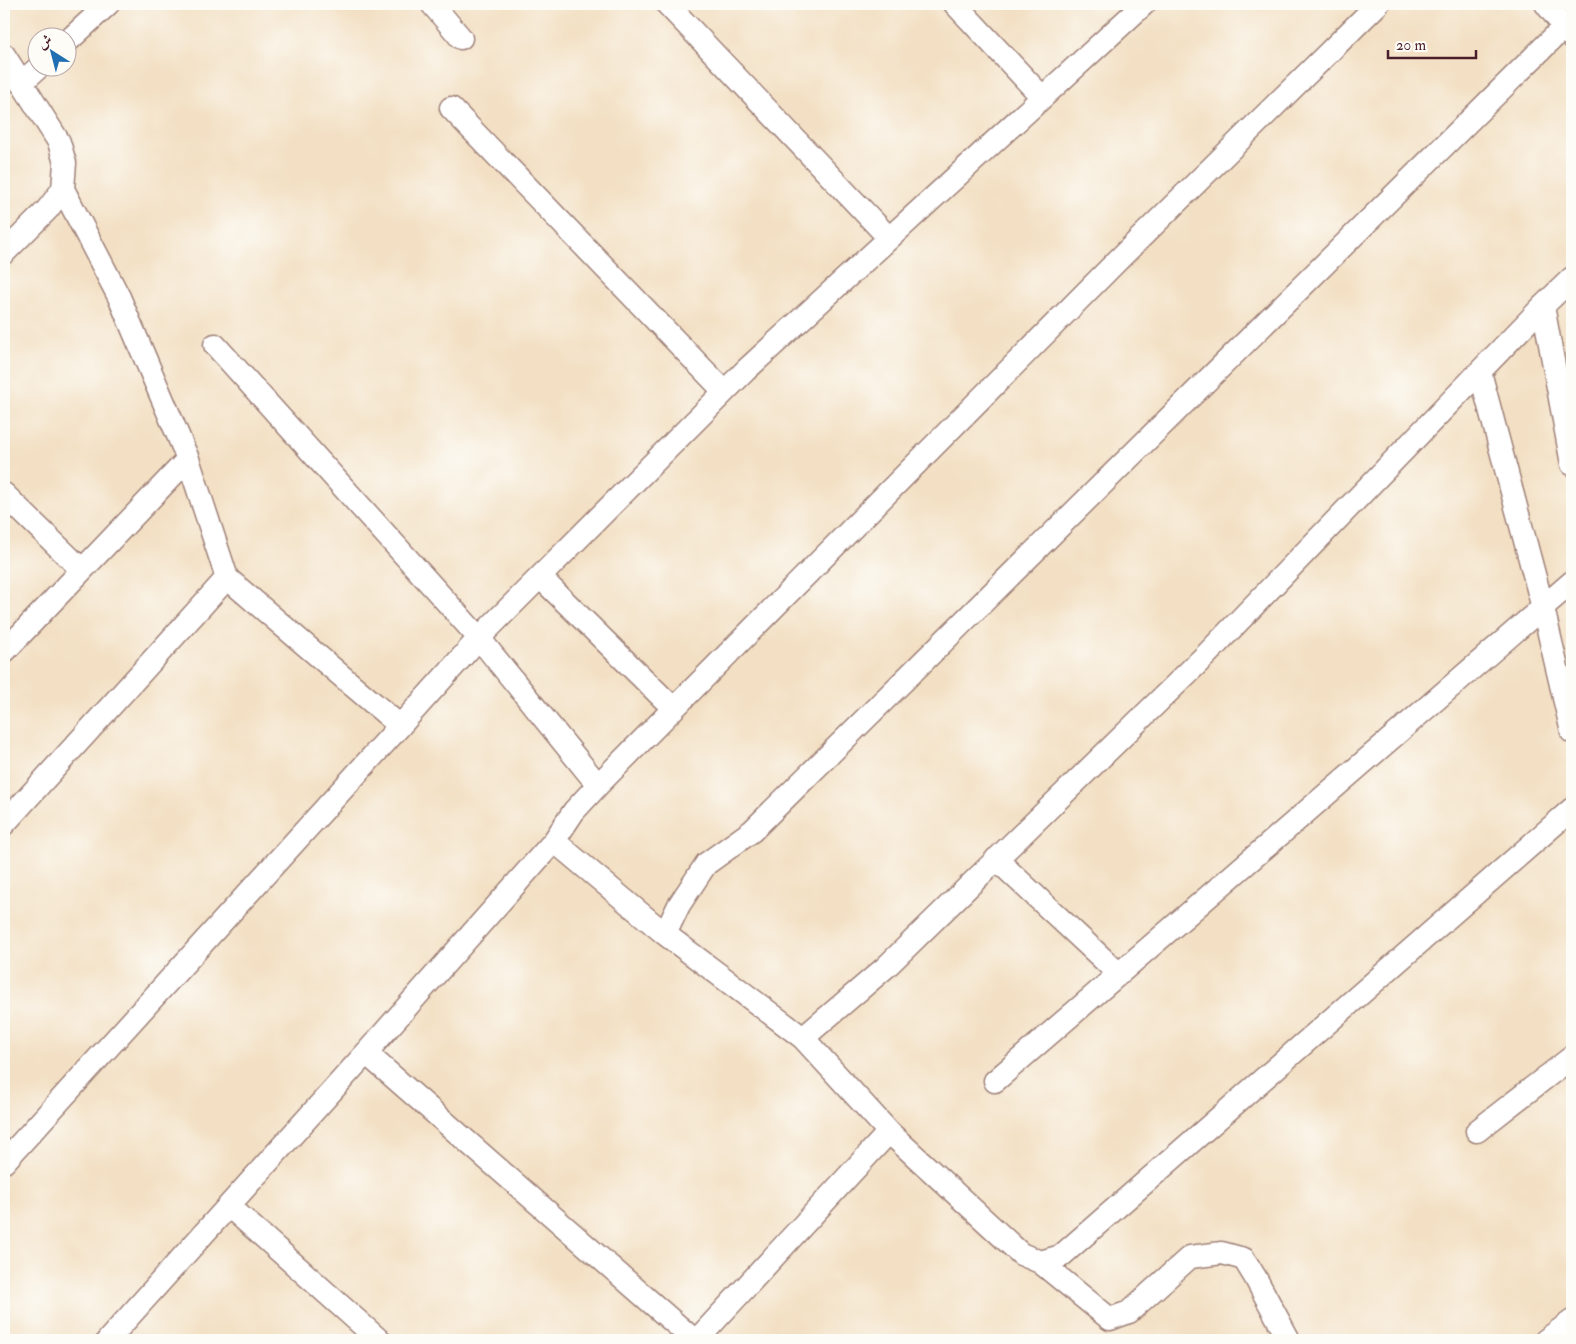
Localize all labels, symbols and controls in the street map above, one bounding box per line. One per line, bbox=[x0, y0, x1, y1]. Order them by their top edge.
north arrow bbox=[28, 28, 78, 78]
scale bar bbox=[1388, 28, 1476, 60]
text: ش bbox=[34, 31, 55, 53]
text: 20 m bbox=[1396, 36, 1426, 55]

